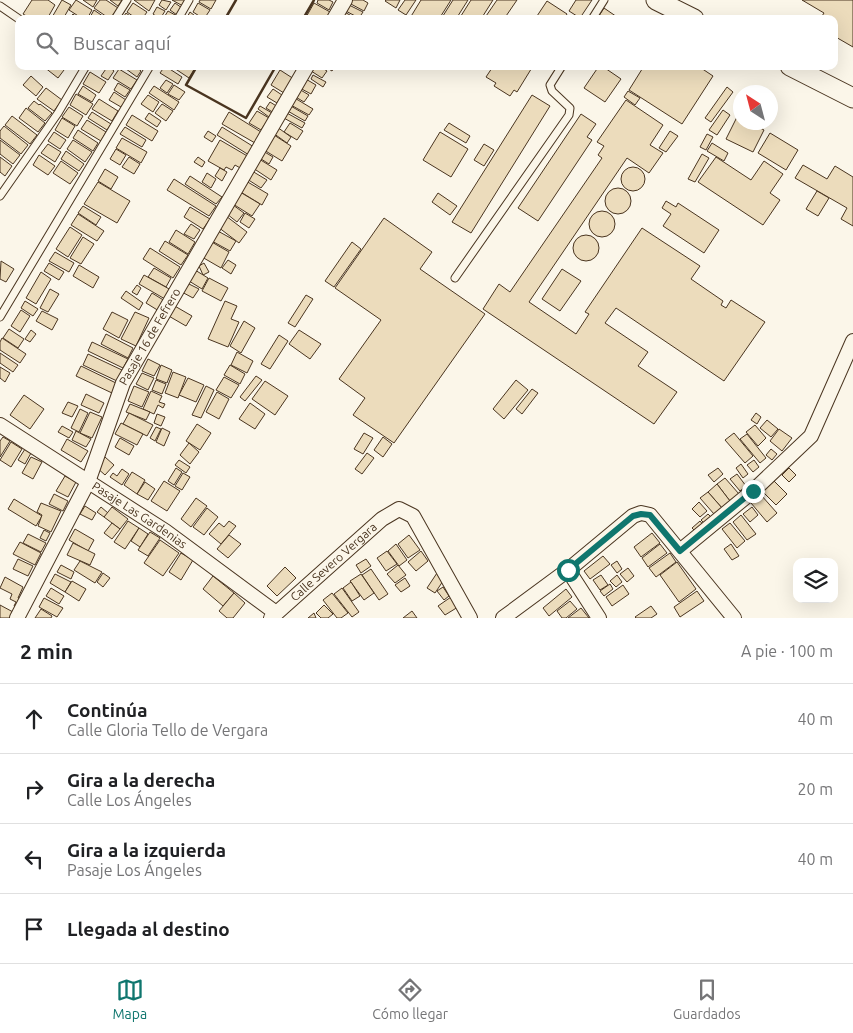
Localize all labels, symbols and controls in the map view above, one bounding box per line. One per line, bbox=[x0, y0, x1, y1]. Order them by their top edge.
search box bbox=[15, 15, 838, 70]
icon: search bbox=[33, 29, 61, 57]
text: Buscar aquí bbox=[73, 32, 171, 54]
north arrow bbox=[733, 85, 778, 130]
street label: Pasaje 16 de Fefrero bbox=[116, 286, 183, 387]
street label: Pasaje Las Gardenias bbox=[90, 479, 189, 551]
route end bbox=[742, 480, 765, 503]
street label: Calle Severo Vergara bbox=[288, 520, 379, 604]
map controls bbox=[793, 558, 838, 603]
button: layers bbox=[793, 558, 838, 603]
route start bbox=[557, 559, 580, 582]
text: 2 min bbox=[20, 639, 73, 663]
text: A pie · 100 m bbox=[741, 642, 833, 660]
text: Continúa bbox=[67, 699, 148, 721]
icon: ahead bbox=[20, 705, 48, 733]
text: 40 m bbox=[797, 710, 833, 728]
text: Calle Gloria Tello de Vergara bbox=[67, 721, 268, 739]
text: Gira a la derecha bbox=[67, 769, 215, 791]
icon: right bbox=[20, 775, 48, 803]
text: 20 m bbox=[797, 780, 833, 798]
text: Calle Los Ángeles bbox=[67, 791, 192, 809]
text: Gira a la izquierda bbox=[67, 839, 226, 861]
icon: left bbox=[20, 845, 48, 873]
text: 40 m bbox=[797, 850, 833, 868]
text: Pasaje Los Ángeles bbox=[67, 861, 202, 879]
icon: arrive bbox=[20, 915, 48, 943]
text: Llegada al destino bbox=[67, 918, 230, 940]
tab: Mapa bbox=[112, 976, 147, 1022]
tab: Cómo llegar bbox=[372, 976, 448, 1022]
tab: Guardados bbox=[673, 976, 741, 1022]

